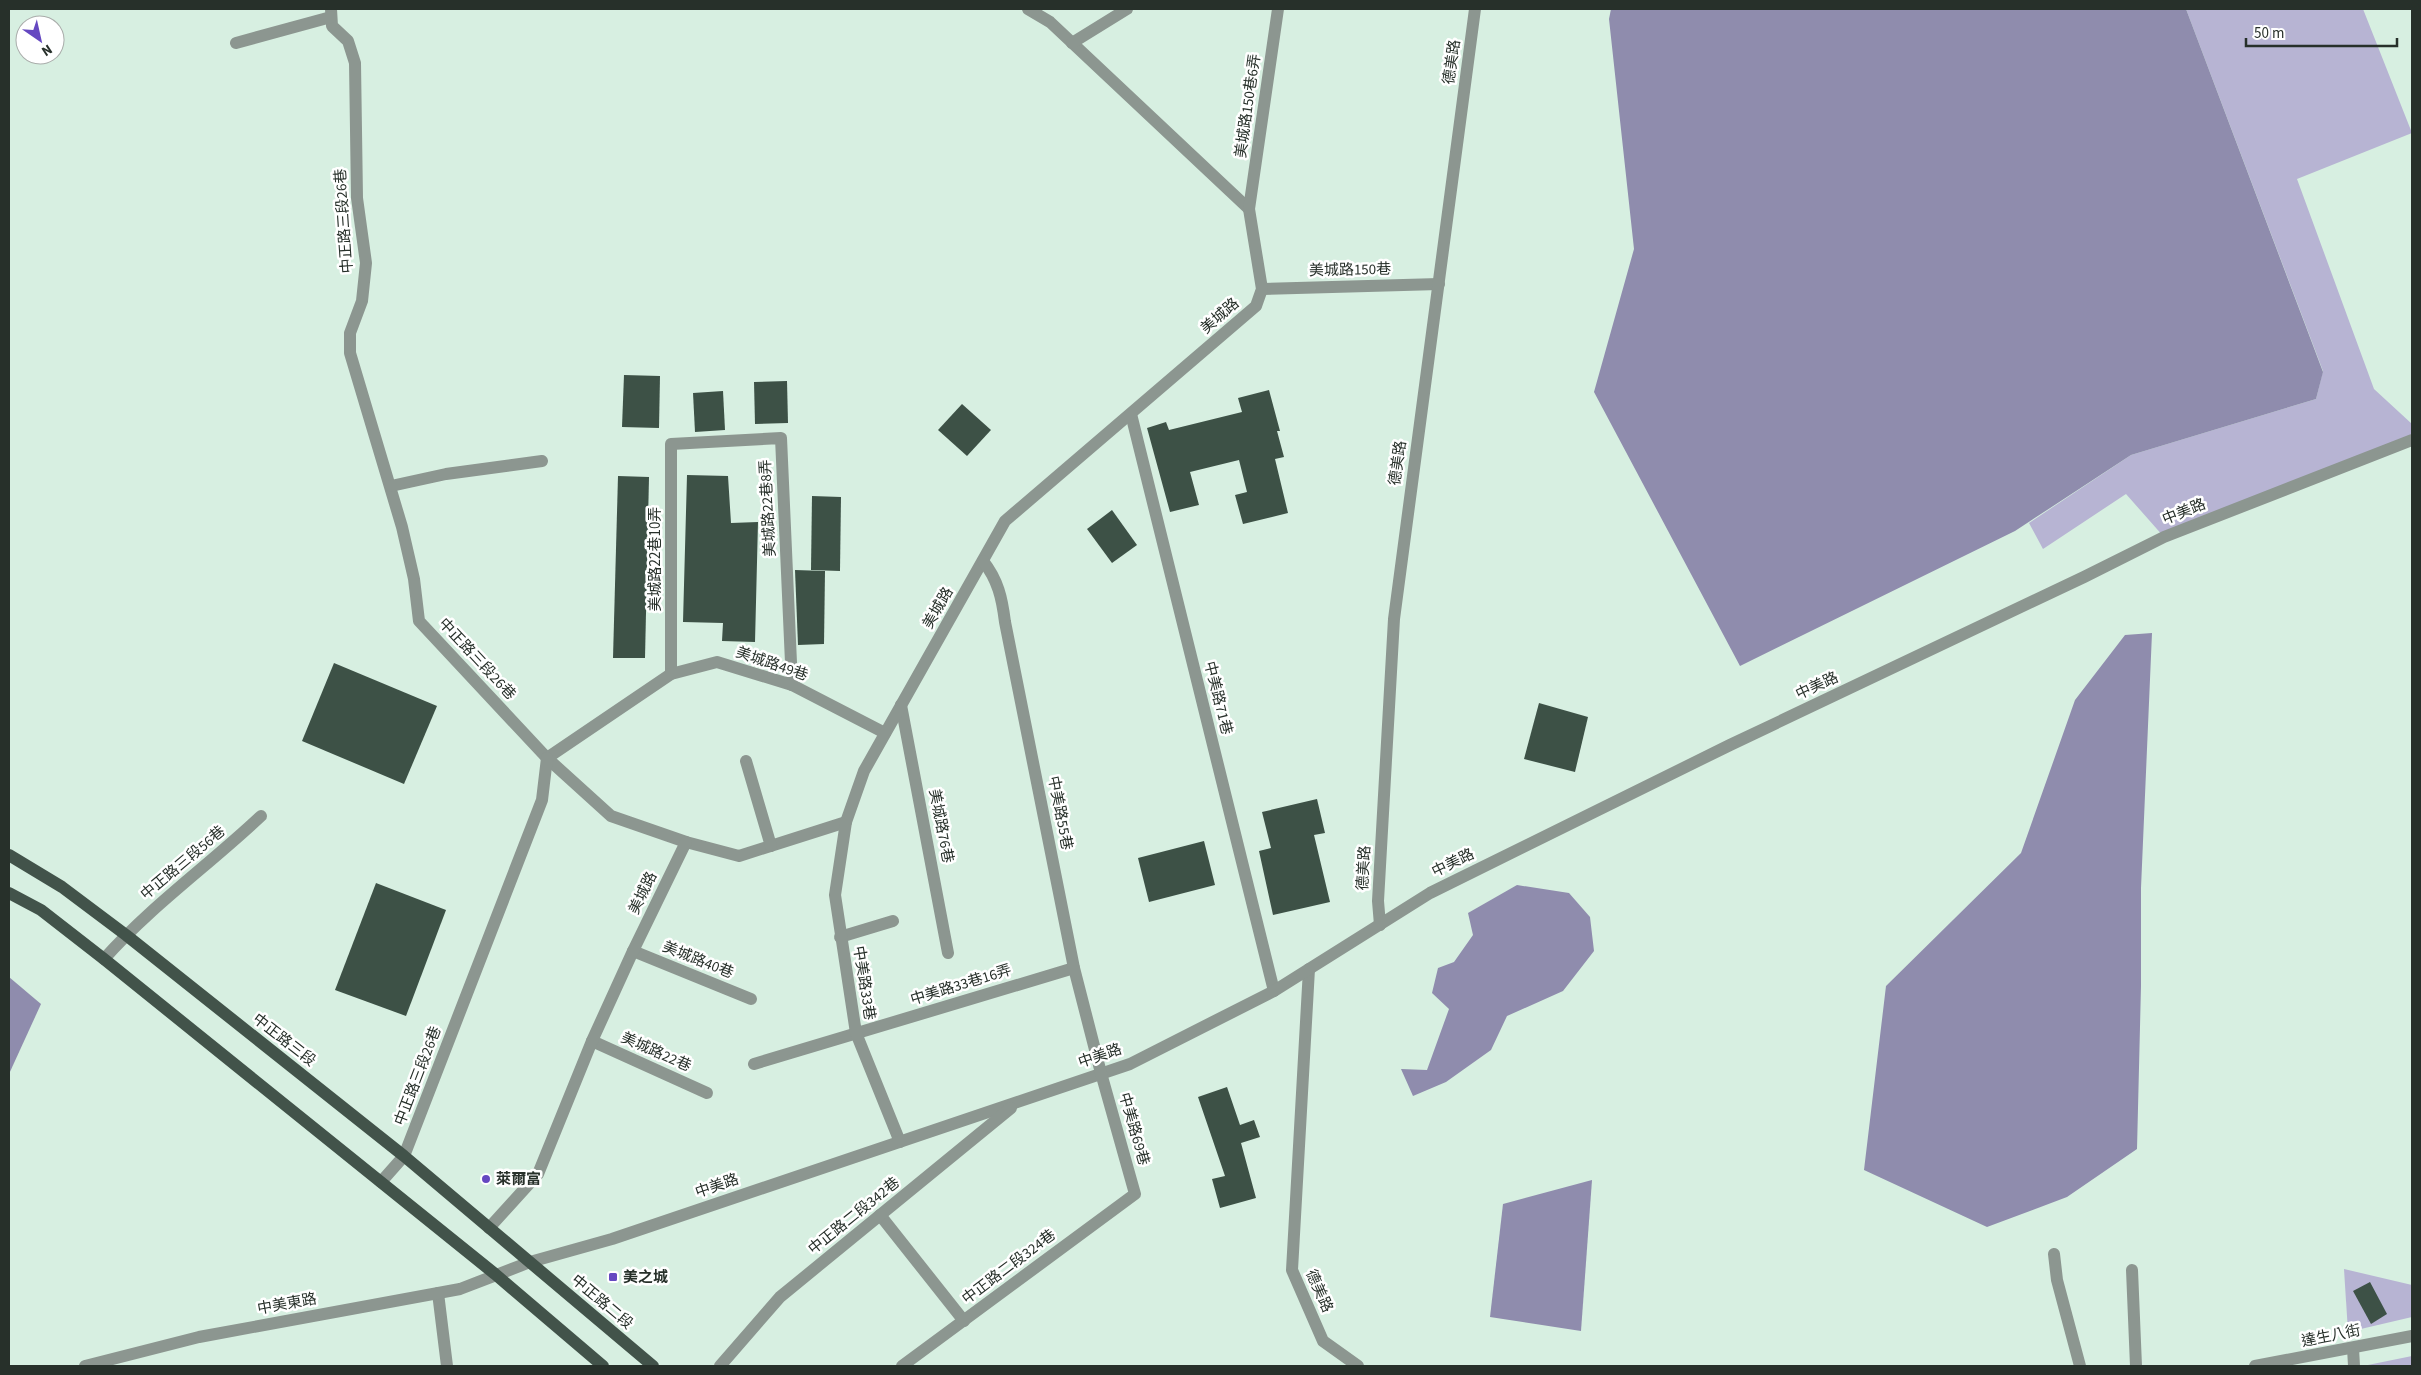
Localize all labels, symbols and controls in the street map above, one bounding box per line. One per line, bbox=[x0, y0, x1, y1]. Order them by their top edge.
north arrow bbox=[15, 15, 65, 65]
scale bar bbox=[2246, 15, 2397, 47]
text: 50 m bbox=[2254, 23, 2284, 44]
street label: 德美路 bbox=[1438, 38, 1466, 86]
text: N bbox=[37, 39, 56, 61]
street label: 美城路150巷6弄 bbox=[1230, 53, 1266, 159]
street label: 中正路三段26巷 bbox=[330, 168, 358, 274]
street label: 美城路150巷 bbox=[1309, 259, 1391, 281]
street label: 美城路 bbox=[1196, 293, 1244, 339]
street label: 德美路 bbox=[1384, 439, 1412, 487]
street label: 美城路22巷8弄 bbox=[755, 459, 781, 557]
street label: 中美路 bbox=[2159, 494, 2209, 530]
street label: 美城路22巷10弄 bbox=[645, 507, 666, 611]
street label: 美城路 bbox=[918, 583, 958, 633]
street label: 中正路三段26巷 bbox=[434, 613, 520, 705]
street label: 美城路49巷 bbox=[733, 642, 811, 686]
street label: 中美路71巷 bbox=[1199, 659, 1237, 737]
street label: 中美路 bbox=[1792, 667, 1842, 705]
street label: 中美路55巷 bbox=[1043, 774, 1077, 852]
street label: 美城路76巷 bbox=[924, 787, 958, 865]
street label: 中正路三段56巷 bbox=[136, 821, 230, 905]
street label: 中美路 bbox=[1428, 844, 1478, 882]
street label: 德美路 bbox=[1352, 845, 1376, 891]
street label: 美城路 bbox=[624, 868, 662, 918]
street label: 美城路40巷 bbox=[659, 936, 737, 984]
street label: 中美路33巷 bbox=[848, 944, 880, 1022]
street label: 中美路33巷16弄 bbox=[908, 960, 1014, 1010]
street label: 中正路三段 bbox=[248, 1009, 320, 1071]
street label: 中正路三段26巷 bbox=[389, 1023, 447, 1129]
street label: 美城路22巷 bbox=[618, 1027, 694, 1077]
street label: 中美路 bbox=[1075, 1039, 1125, 1073]
street label: 中美路69巷 bbox=[1114, 1090, 1154, 1168]
place label: 萊爾富 bbox=[496, 1169, 541, 1190]
street label: 中美路 bbox=[692, 1169, 742, 1203]
street label: 中正路二段342巷 bbox=[804, 1172, 904, 1260]
marker: 萊爾富 bbox=[480, 1173, 492, 1185]
street label: 中正路二段324巷 bbox=[958, 1225, 1060, 1309]
street label: 德美路 bbox=[1300, 1266, 1338, 1316]
place label: 美之城 bbox=[623, 1267, 668, 1288]
street label: 中正路二段 bbox=[567, 1270, 637, 1334]
marker: 美之城 bbox=[607, 1271, 619, 1283]
street label: 中美東路 bbox=[256, 1288, 318, 1320]
street label: 達生八街 bbox=[2300, 1320, 2362, 1352]

